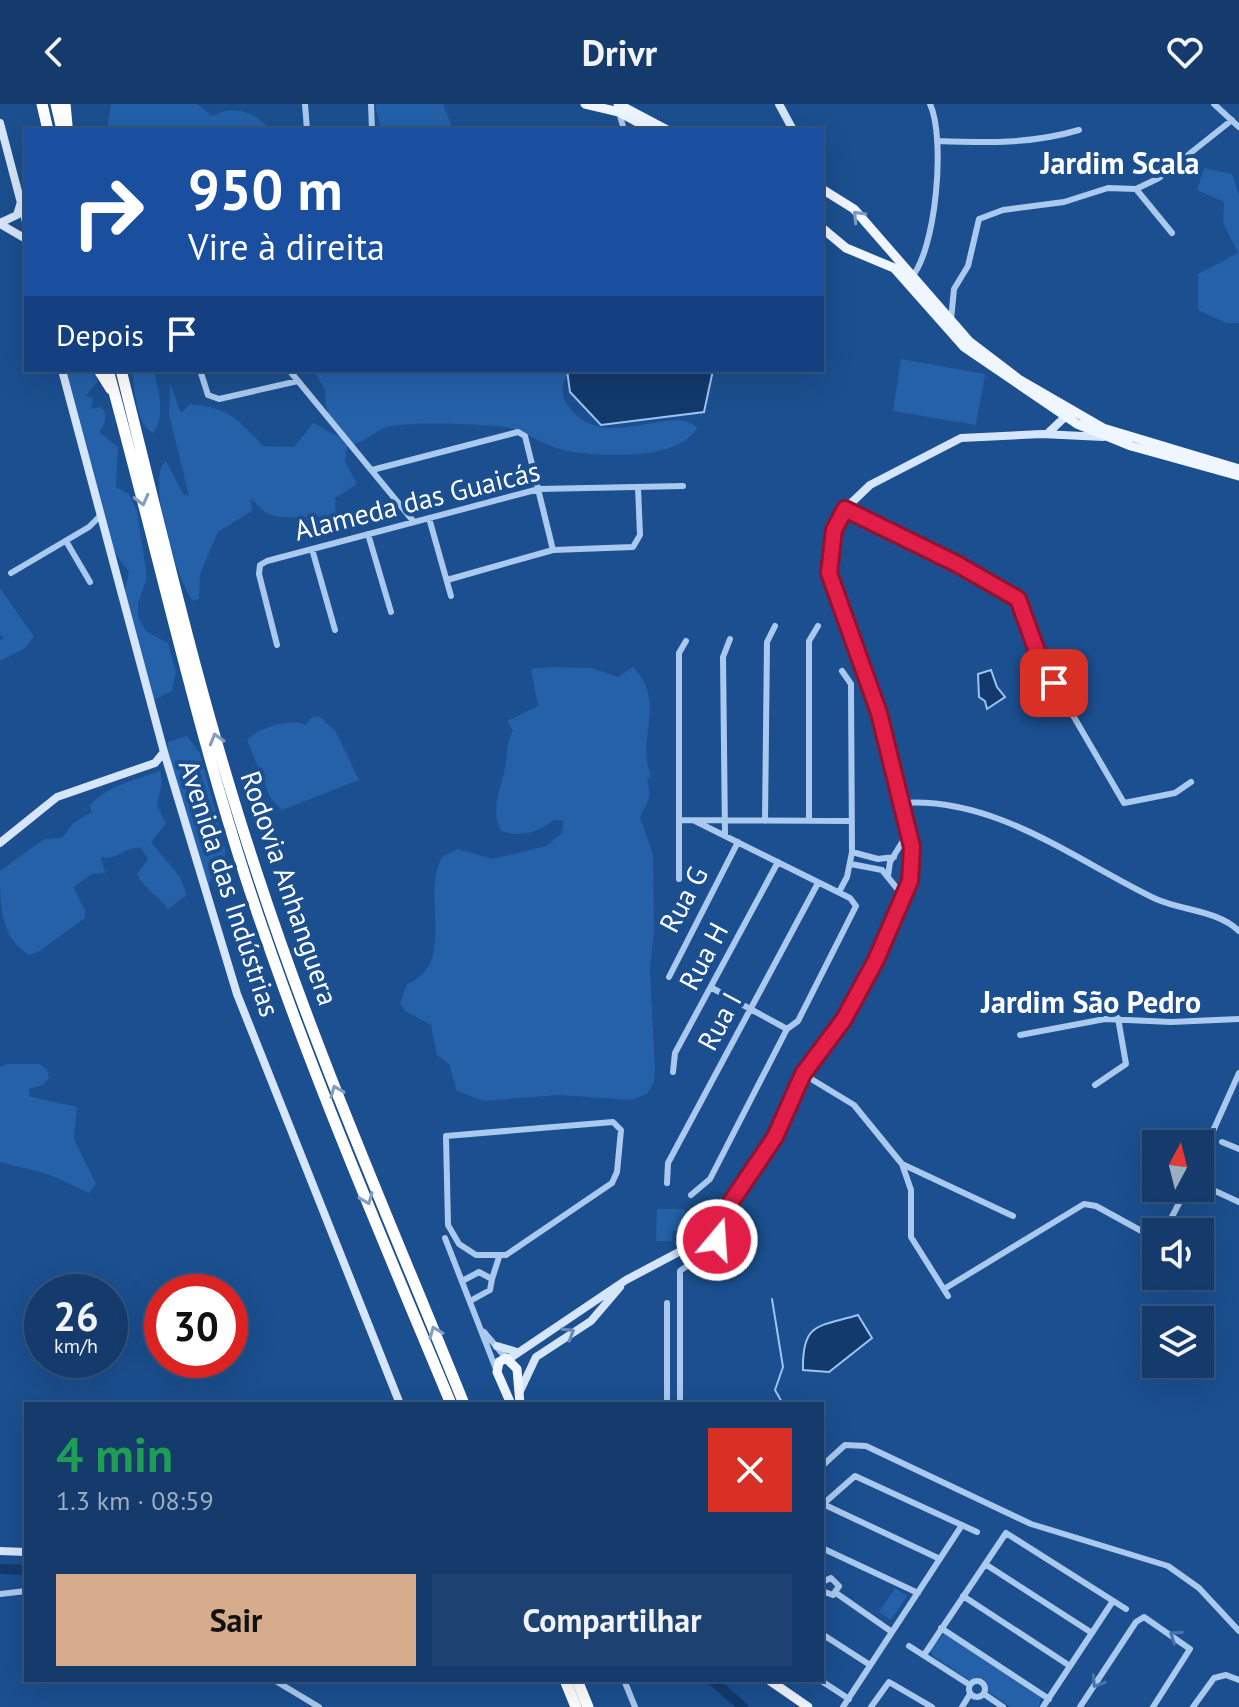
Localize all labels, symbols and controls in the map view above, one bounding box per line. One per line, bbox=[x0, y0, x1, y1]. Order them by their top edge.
text: Drivr bbox=[582, 29, 657, 76]
icon: back bbox=[32, 30, 76, 74]
icon: heart bbox=[1163, 30, 1207, 74]
district label: Jardim Scala bbox=[1040, 143, 1199, 182]
text: 950 m bbox=[188, 153, 343, 225]
icon: right bbox=[56, 160, 160, 264]
one-way arrow bbox=[853, 210, 867, 225]
text: Vire à direita bbox=[188, 223, 385, 270]
icon: arrive bbox=[160, 312, 204, 356]
text: Depois bbox=[56, 315, 144, 354]
street label: Alameda das Guaicás bbox=[290, 452, 544, 548]
one-way arrow bbox=[132, 492, 149, 506]
pin bbox=[1020, 649, 1088, 717]
icon: arrive bbox=[1032, 661, 1076, 705]
one-way arrow bbox=[209, 733, 225, 747]
street label: Avenida das Indústrias bbox=[171, 755, 289, 1021]
street label: Rodovia Anhanguera bbox=[233, 766, 347, 1010]
street label: Rua G bbox=[650, 859, 716, 939]
street label: Rua H bbox=[670, 916, 736, 996]
district label: Jardim São Pedro bbox=[980, 982, 1201, 1021]
street label: Rua I bbox=[688, 985, 750, 1057]
one-way arrow bbox=[329, 1085, 345, 1099]
north arrow bbox=[1142, 1130, 1214, 1202]
map controls bbox=[1142, 1130, 1214, 1378]
one-way arrow bbox=[357, 1192, 374, 1206]
position arrow bbox=[675, 1198, 759, 1282]
button: sound bbox=[1142, 1218, 1214, 1290]
speed limit sign: 30 bbox=[144, 1274, 248, 1378]
text: 26 bbox=[53, 1290, 99, 1342]
button: layers bbox=[1142, 1306, 1214, 1378]
one-way arrow bbox=[428, 1326, 444, 1340]
one-way arrow bbox=[560, 1328, 575, 1343]
text: km/h bbox=[54, 1333, 98, 1359]
text: 4 min bbox=[56, 1423, 173, 1485]
button: close bbox=[708, 1428, 792, 1512]
text: 1.3 km · 08:59 bbox=[56, 1484, 214, 1517]
button: Sair bbox=[56, 1574, 416, 1666]
button: Compartilhar bbox=[432, 1574, 792, 1666]
one-way arrow bbox=[1170, 1631, 1184, 1646]
one-way arrow bbox=[1091, 1673, 1106, 1688]

